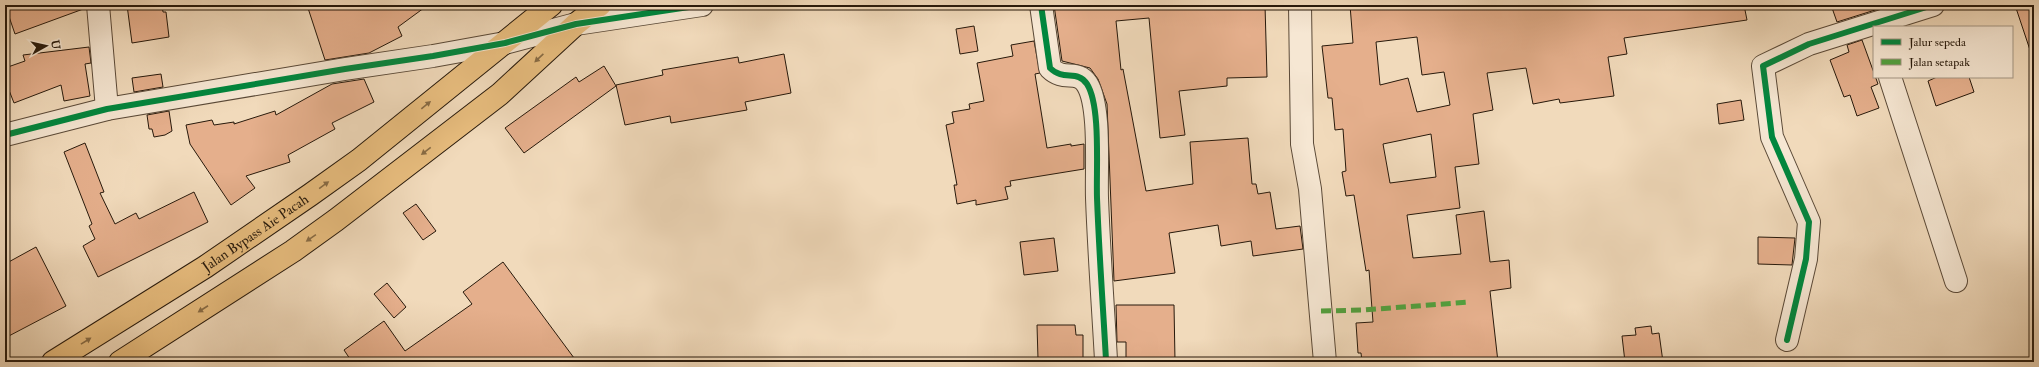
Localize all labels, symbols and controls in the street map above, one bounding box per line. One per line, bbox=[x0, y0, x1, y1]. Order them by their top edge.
north arrow bbox=[26, 26, 66, 66]
legend bbox=[1873, 26, 2013, 78]
text: Jalur sepeda bbox=[1908, 35, 1967, 50]
text: U bbox=[48, 39, 63, 51]
one-way arrow bbox=[534, 53, 544, 63]
text: Jalan setapak bbox=[1908, 55, 1970, 70]
one-way arrow bbox=[420, 100, 431, 109]
one-way arrow bbox=[420, 146, 431, 155]
one-way arrow bbox=[318, 181, 329, 189]
street label: Jalan Bypass Aie Pacah bbox=[198, 190, 312, 276]
one-way arrow bbox=[306, 234, 316, 242]
one-way arrow bbox=[197, 306, 208, 313]
one-way arrow bbox=[80, 338, 92, 345]

